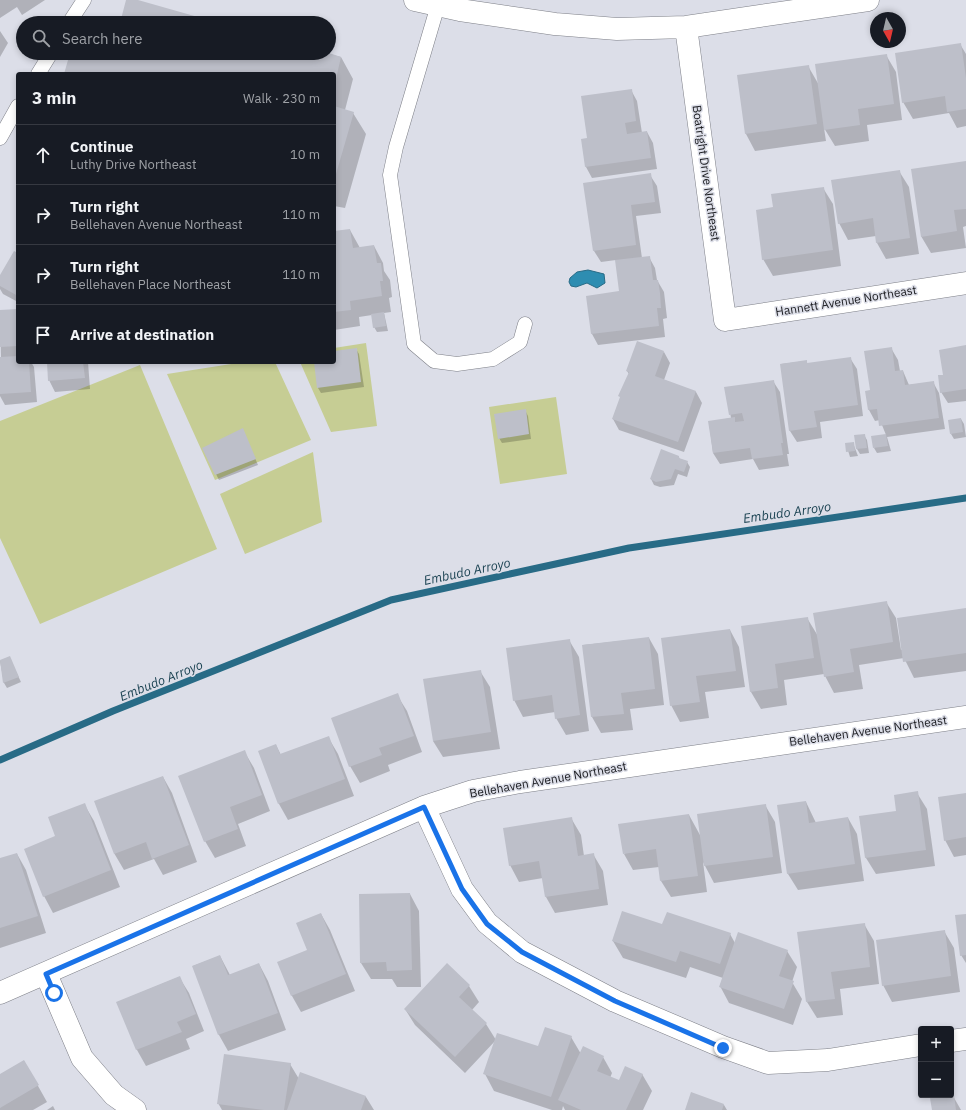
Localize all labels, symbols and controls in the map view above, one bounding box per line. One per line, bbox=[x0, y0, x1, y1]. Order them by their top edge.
north arrow bbox=[870, 12, 906, 48]
search box bbox=[16, 16, 336, 60]
icon: search bbox=[30, 27, 52, 49]
text: Search here bbox=[62, 29, 142, 48]
text: 3 min bbox=[32, 87, 76, 109]
text: Walk · 230 m bbox=[243, 90, 320, 107]
street label: Boatright Drive Northeast bbox=[690, 104, 723, 242]
text: Continue bbox=[70, 137, 134, 156]
icon: ahead bbox=[32, 144, 54, 166]
text: 10 m bbox=[290, 146, 320, 163]
text: Luthy Drive Northeast bbox=[70, 156, 197, 173]
text: Turn right bbox=[70, 197, 139, 216]
icon: right bbox=[32, 204, 54, 226]
text: 110 m bbox=[282, 206, 320, 223]
text: Bellehaven Avenue Northeast bbox=[70, 216, 242, 233]
text: Turn right bbox=[70, 257, 139, 276]
icon: right bbox=[32, 264, 54, 286]
text: 110 m bbox=[282, 266, 320, 283]
text: Bellehaven Place Northeast bbox=[70, 276, 231, 293]
street label: Hannett Avenue Northeast bbox=[774, 282, 918, 319]
icon: arrive bbox=[32, 324, 54, 346]
text: Arrive at destination bbox=[70, 325, 214, 344]
water label: Embudo Arroyo bbox=[742, 498, 832, 527]
water label: Embudo Arroyo bbox=[422, 554, 512, 589]
water label: Embudo Arroyo bbox=[117, 656, 205, 705]
street label: Bellehaven Avenue Northeast bbox=[788, 712, 948, 749]
street label: Bellehaven Avenue Northeast bbox=[468, 758, 628, 801]
route start bbox=[45, 984, 63, 1002]
map controls bbox=[918, 1026, 954, 1098]
button: + bbox=[918, 1026, 954, 1062]
route end bbox=[714, 1039, 732, 1057]
button: − bbox=[918, 1062, 954, 1098]

